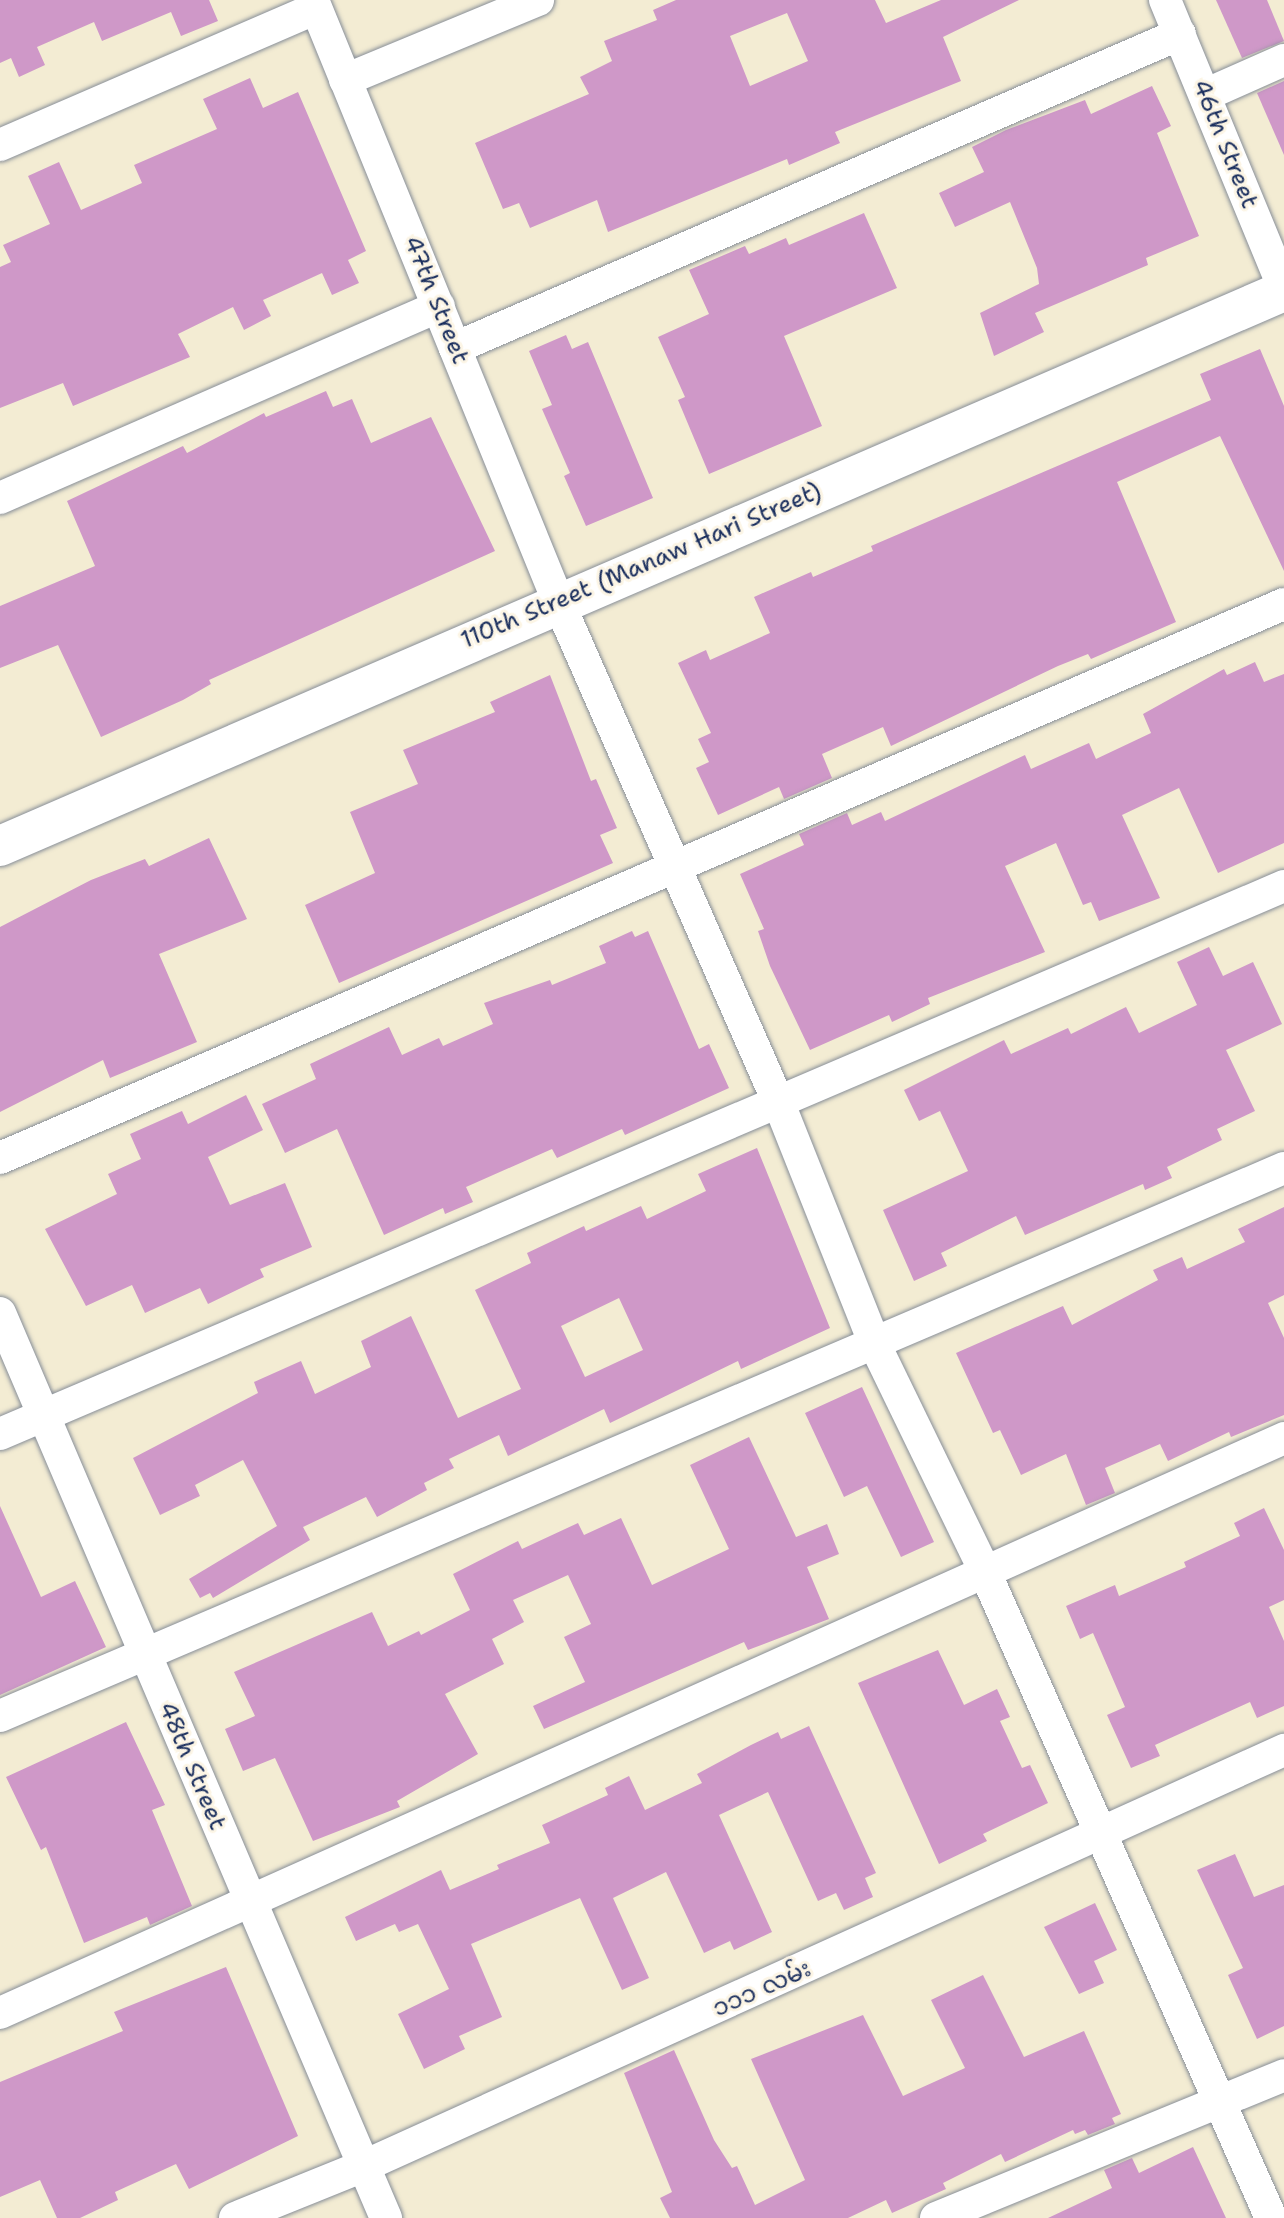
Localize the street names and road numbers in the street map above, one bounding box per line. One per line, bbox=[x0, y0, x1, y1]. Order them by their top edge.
street label: 46th Street bbox=[1186, 75, 1264, 213]
street label: 47th Street bbox=[397, 232, 475, 368]
street label: 110th Street (Manaw Hari Street) bbox=[457, 477, 825, 655]
street label: 48th Street bbox=[152, 1698, 232, 1834]
street label: ၁၁၁ လမ်း bbox=[708, 1955, 816, 2023]

